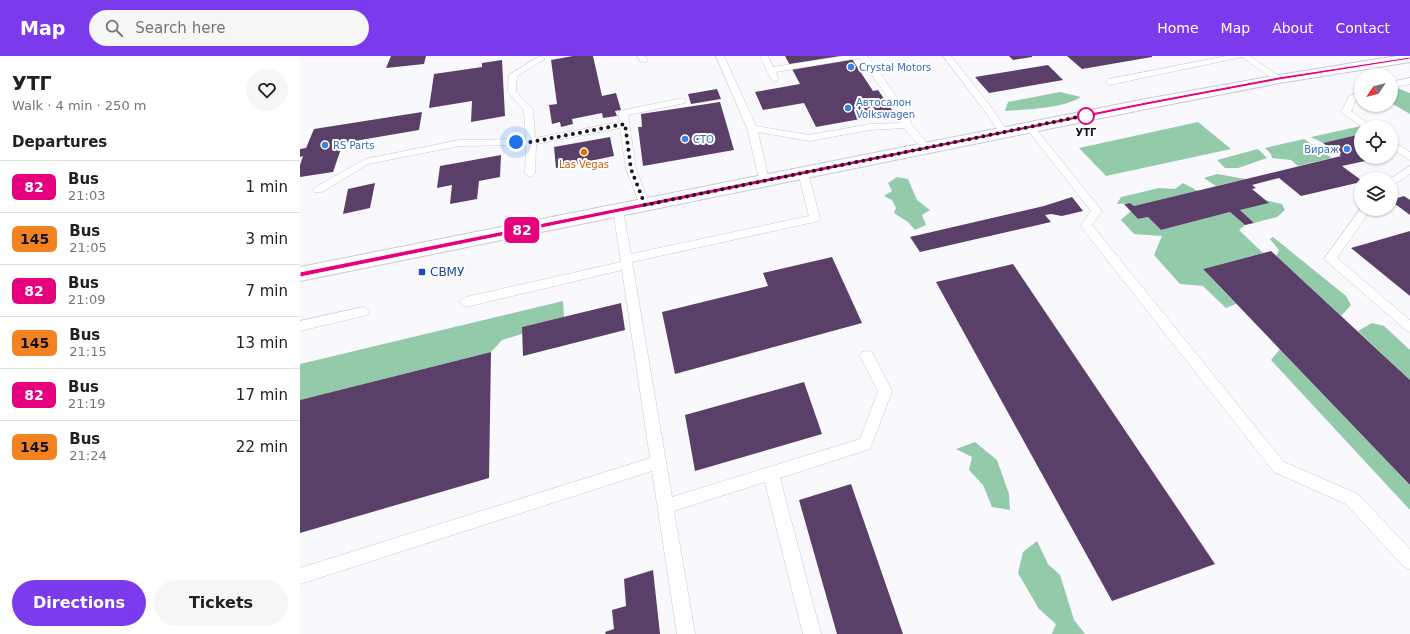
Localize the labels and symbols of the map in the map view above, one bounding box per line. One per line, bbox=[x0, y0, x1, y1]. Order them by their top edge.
marker: Crystal Motors bbox=[846, 62, 856, 72]
place label: Crystal Motors bbox=[859, 62, 931, 73]
north arrow bbox=[1354, 68, 1398, 112]
place label: Автосалон Volkswagen bbox=[856, 97, 915, 120]
marker: Автосалон Volkswagen bbox=[843, 103, 853, 113]
marker: УТГ bbox=[1077, 107, 1095, 125]
place label: УТГ bbox=[1076, 127, 1097, 138]
your location bbox=[506, 132, 526, 152]
marker: СТО bbox=[680, 134, 690, 144]
place label: СТО bbox=[693, 134, 714, 145]
marker: RS Parts bbox=[320, 140, 330, 150]
place label: RS Parts bbox=[333, 140, 374, 151]
place label: Вираж bbox=[1304, 144, 1339, 155]
marker: Вираж bbox=[1342, 144, 1352, 154]
marker: Las Vegas bbox=[579, 147, 589, 157]
place label: Las Vegas bbox=[559, 159, 609, 170]
line badge: 82 bbox=[504, 217, 540, 243]
place label: СВМУ bbox=[430, 265, 465, 279]
marker: СВМУ bbox=[417, 267, 427, 277]

